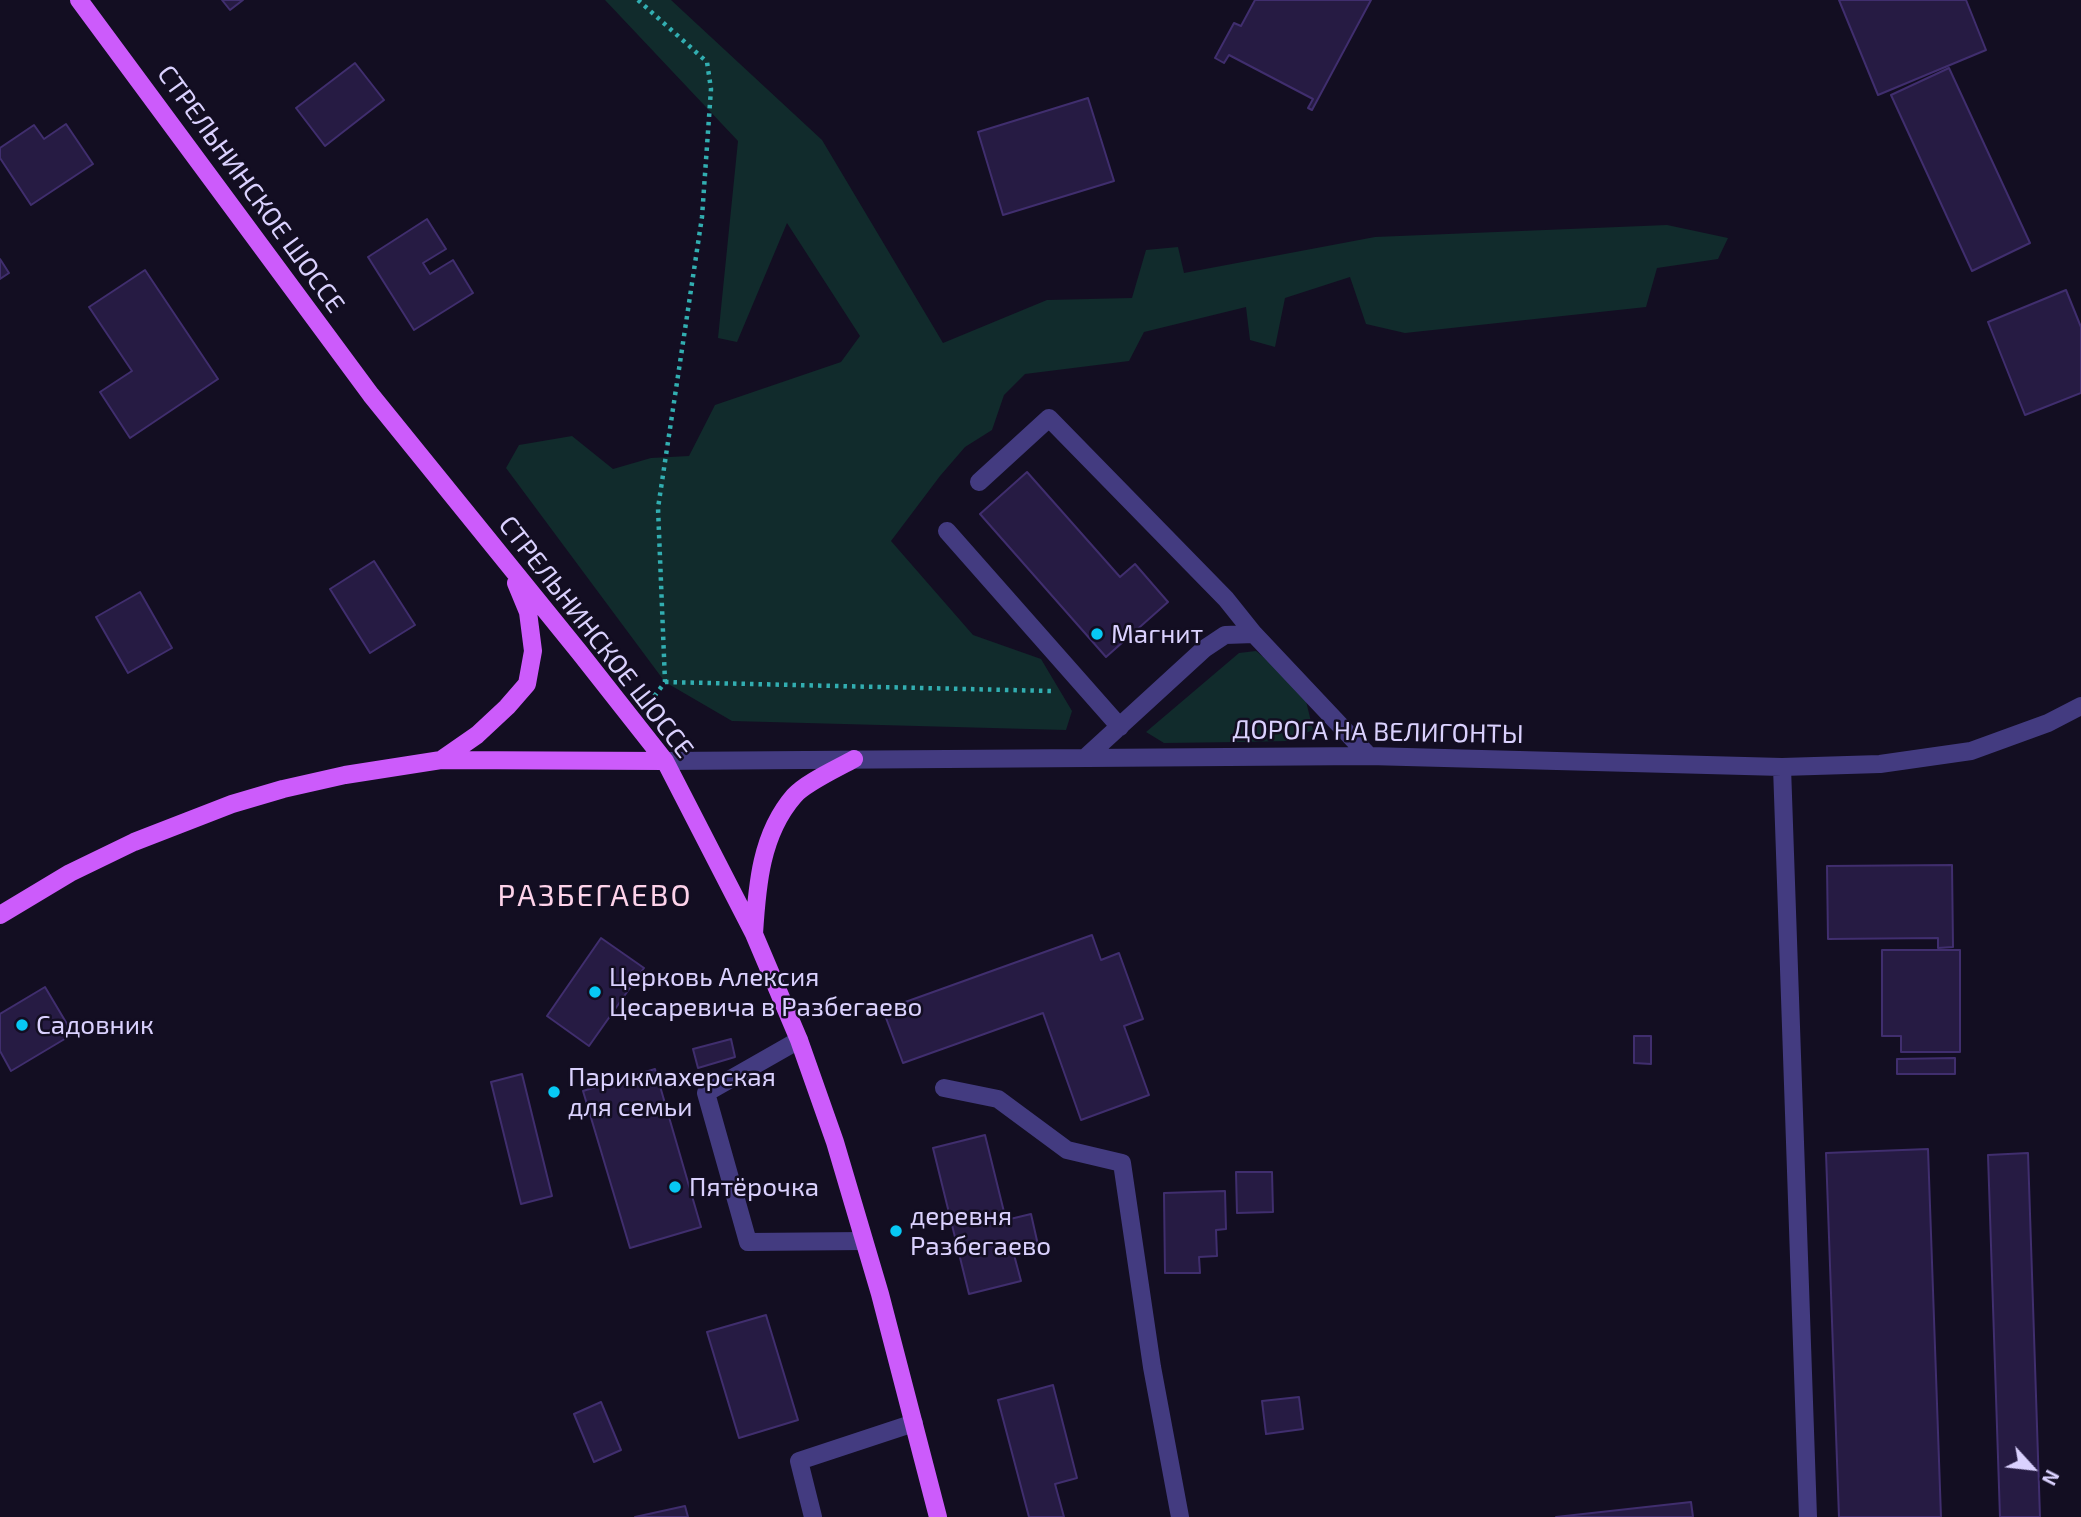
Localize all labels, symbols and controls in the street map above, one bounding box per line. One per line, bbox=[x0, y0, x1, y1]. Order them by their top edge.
street label: СТРЕЛЬНИНСКОЕ ШОССЕ bbox=[151, 59, 351, 319]
street label: СТРЕЛЬНИНСКОЕ ШОССЕ bbox=[492, 510, 700, 764]
place label: Магнит bbox=[1111, 618, 1203, 650]
marker: Магнит bbox=[1089, 626, 1105, 642]
street label: ДОРОГА НА ВЕЛИГОНТЫ bbox=[1232, 714, 1524, 750]
district label: РАЗБЕГАЕВО bbox=[499, 878, 691, 914]
place label: Церковь Алексия Цесаревича в Разбегаево bbox=[609, 961, 922, 1023]
marker: Церковь Алексия Цесаревича в Разбегаево bbox=[587, 984, 603, 1000]
place label: Садовник bbox=[36, 1009, 154, 1041]
marker: Садовник bbox=[14, 1017, 30, 1033]
place label: Парикмахерская для семьи bbox=[568, 1061, 776, 1122]
marker: Парикмахерская для семьи bbox=[546, 1084, 562, 1100]
place label: Пятёрочка bbox=[689, 1171, 819, 1203]
marker: Пятёрочка bbox=[667, 1179, 683, 1195]
place label: деревня Разбегаево bbox=[910, 1200, 1051, 1262]
marker: деревня Разбегаево bbox=[888, 1223, 904, 1239]
north arrow bbox=[1997, 1433, 2067, 1503]
text: N bbox=[2038, 1466, 2065, 1489]

